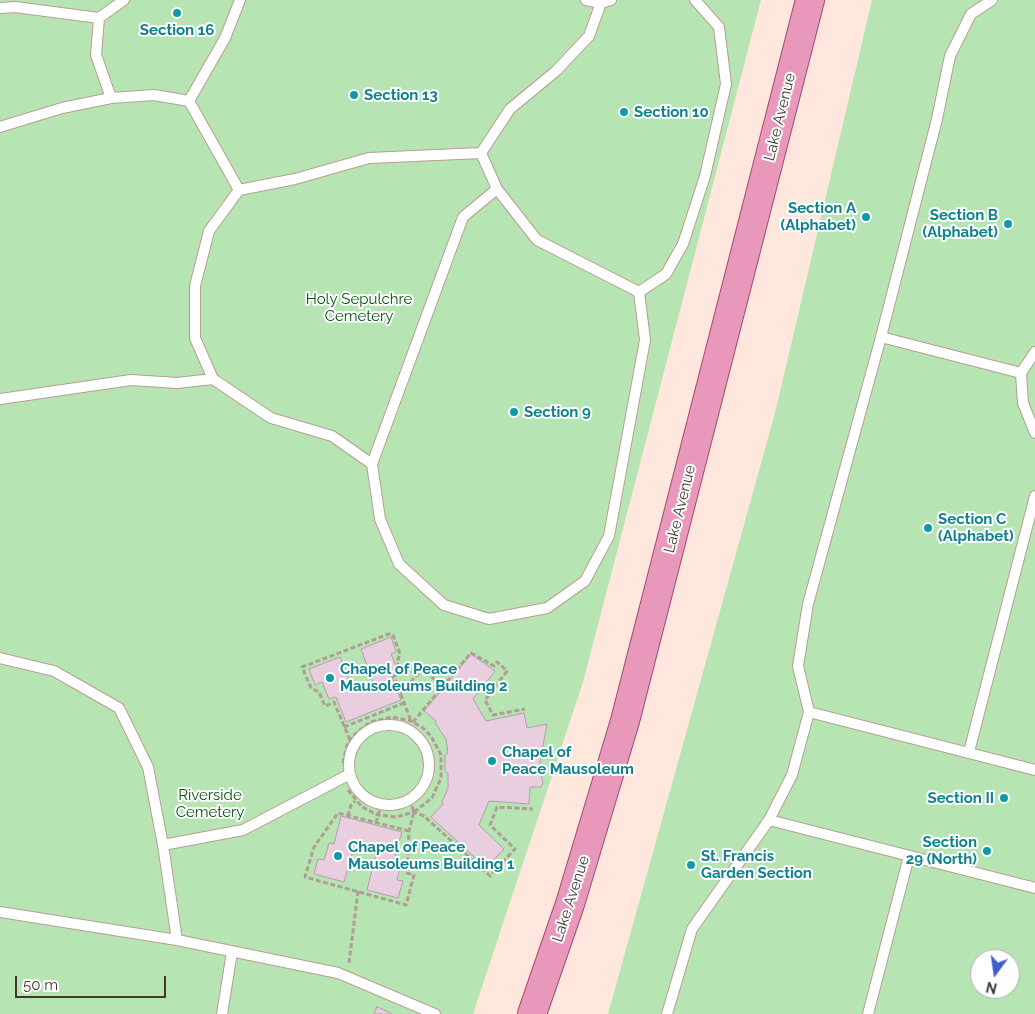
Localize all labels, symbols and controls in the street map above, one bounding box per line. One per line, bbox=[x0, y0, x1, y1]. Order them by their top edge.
marker: Section 16 bbox=[171, 7, 183, 19]
place label: Section 16 bbox=[140, 21, 214, 39]
street label: Lake Avenue bbox=[760, 71, 800, 163]
place label: Section 13 bbox=[364, 86, 438, 104]
marker: Section 13 bbox=[348, 89, 360, 101]
place label: Section 10 bbox=[634, 103, 709, 121]
marker: Section 10 bbox=[618, 106, 630, 118]
place label: Section A (Alphabet) bbox=[780, 199, 856, 234]
place label: Section B (Alphabet) bbox=[922, 206, 998, 241]
marker: Section A (Alphabet) bbox=[860, 211, 872, 223]
marker: Section B (Alphabet) bbox=[1002, 218, 1014, 230]
park label: Holy Sepulchre Cemetery bbox=[306, 290, 412, 325]
place label: Section 9 bbox=[524, 403, 591, 421]
marker: Section 9 bbox=[508, 406, 520, 418]
street label: Lake Avenue bbox=[660, 463, 700, 555]
place label: Section C (Alphabet) bbox=[938, 510, 1014, 545]
marker: Section C (Alphabet) bbox=[922, 522, 934, 534]
place label: Chapel of Peace Mausoleums Building 2 bbox=[340, 660, 507, 695]
marker: Chapel of Peace Mausoleums Building 2 bbox=[324, 672, 336, 684]
place label: Chapel of Peace Mausoleum bbox=[502, 743, 634, 778]
marker: Chapel of Peace Mausoleum bbox=[486, 755, 498, 767]
park label: Riverside Cemetery bbox=[176, 786, 244, 821]
place label: Section II bbox=[927, 789, 994, 807]
marker: Section II bbox=[998, 792, 1010, 804]
place label: Section 29 (North) bbox=[906, 833, 977, 868]
place label: Chapel of Peace Mausoleums Building 1 bbox=[348, 838, 514, 873]
marker: Section 29 (North) bbox=[981, 845, 993, 857]
place label: St. Francis Garden Section bbox=[701, 847, 812, 882]
marker: Chapel of Peace Mausoleums Building 1 bbox=[332, 850, 344, 862]
street label: Lake Avenue bbox=[549, 854, 593, 944]
marker: St. Francis Garden Section bbox=[685, 859, 697, 871]
north arrow bbox=[970, 949, 1020, 999]
scale bar bbox=[18, 966, 169, 998]
text: 50 m bbox=[23, 976, 58, 994]
text: N bbox=[984, 979, 999, 997]

